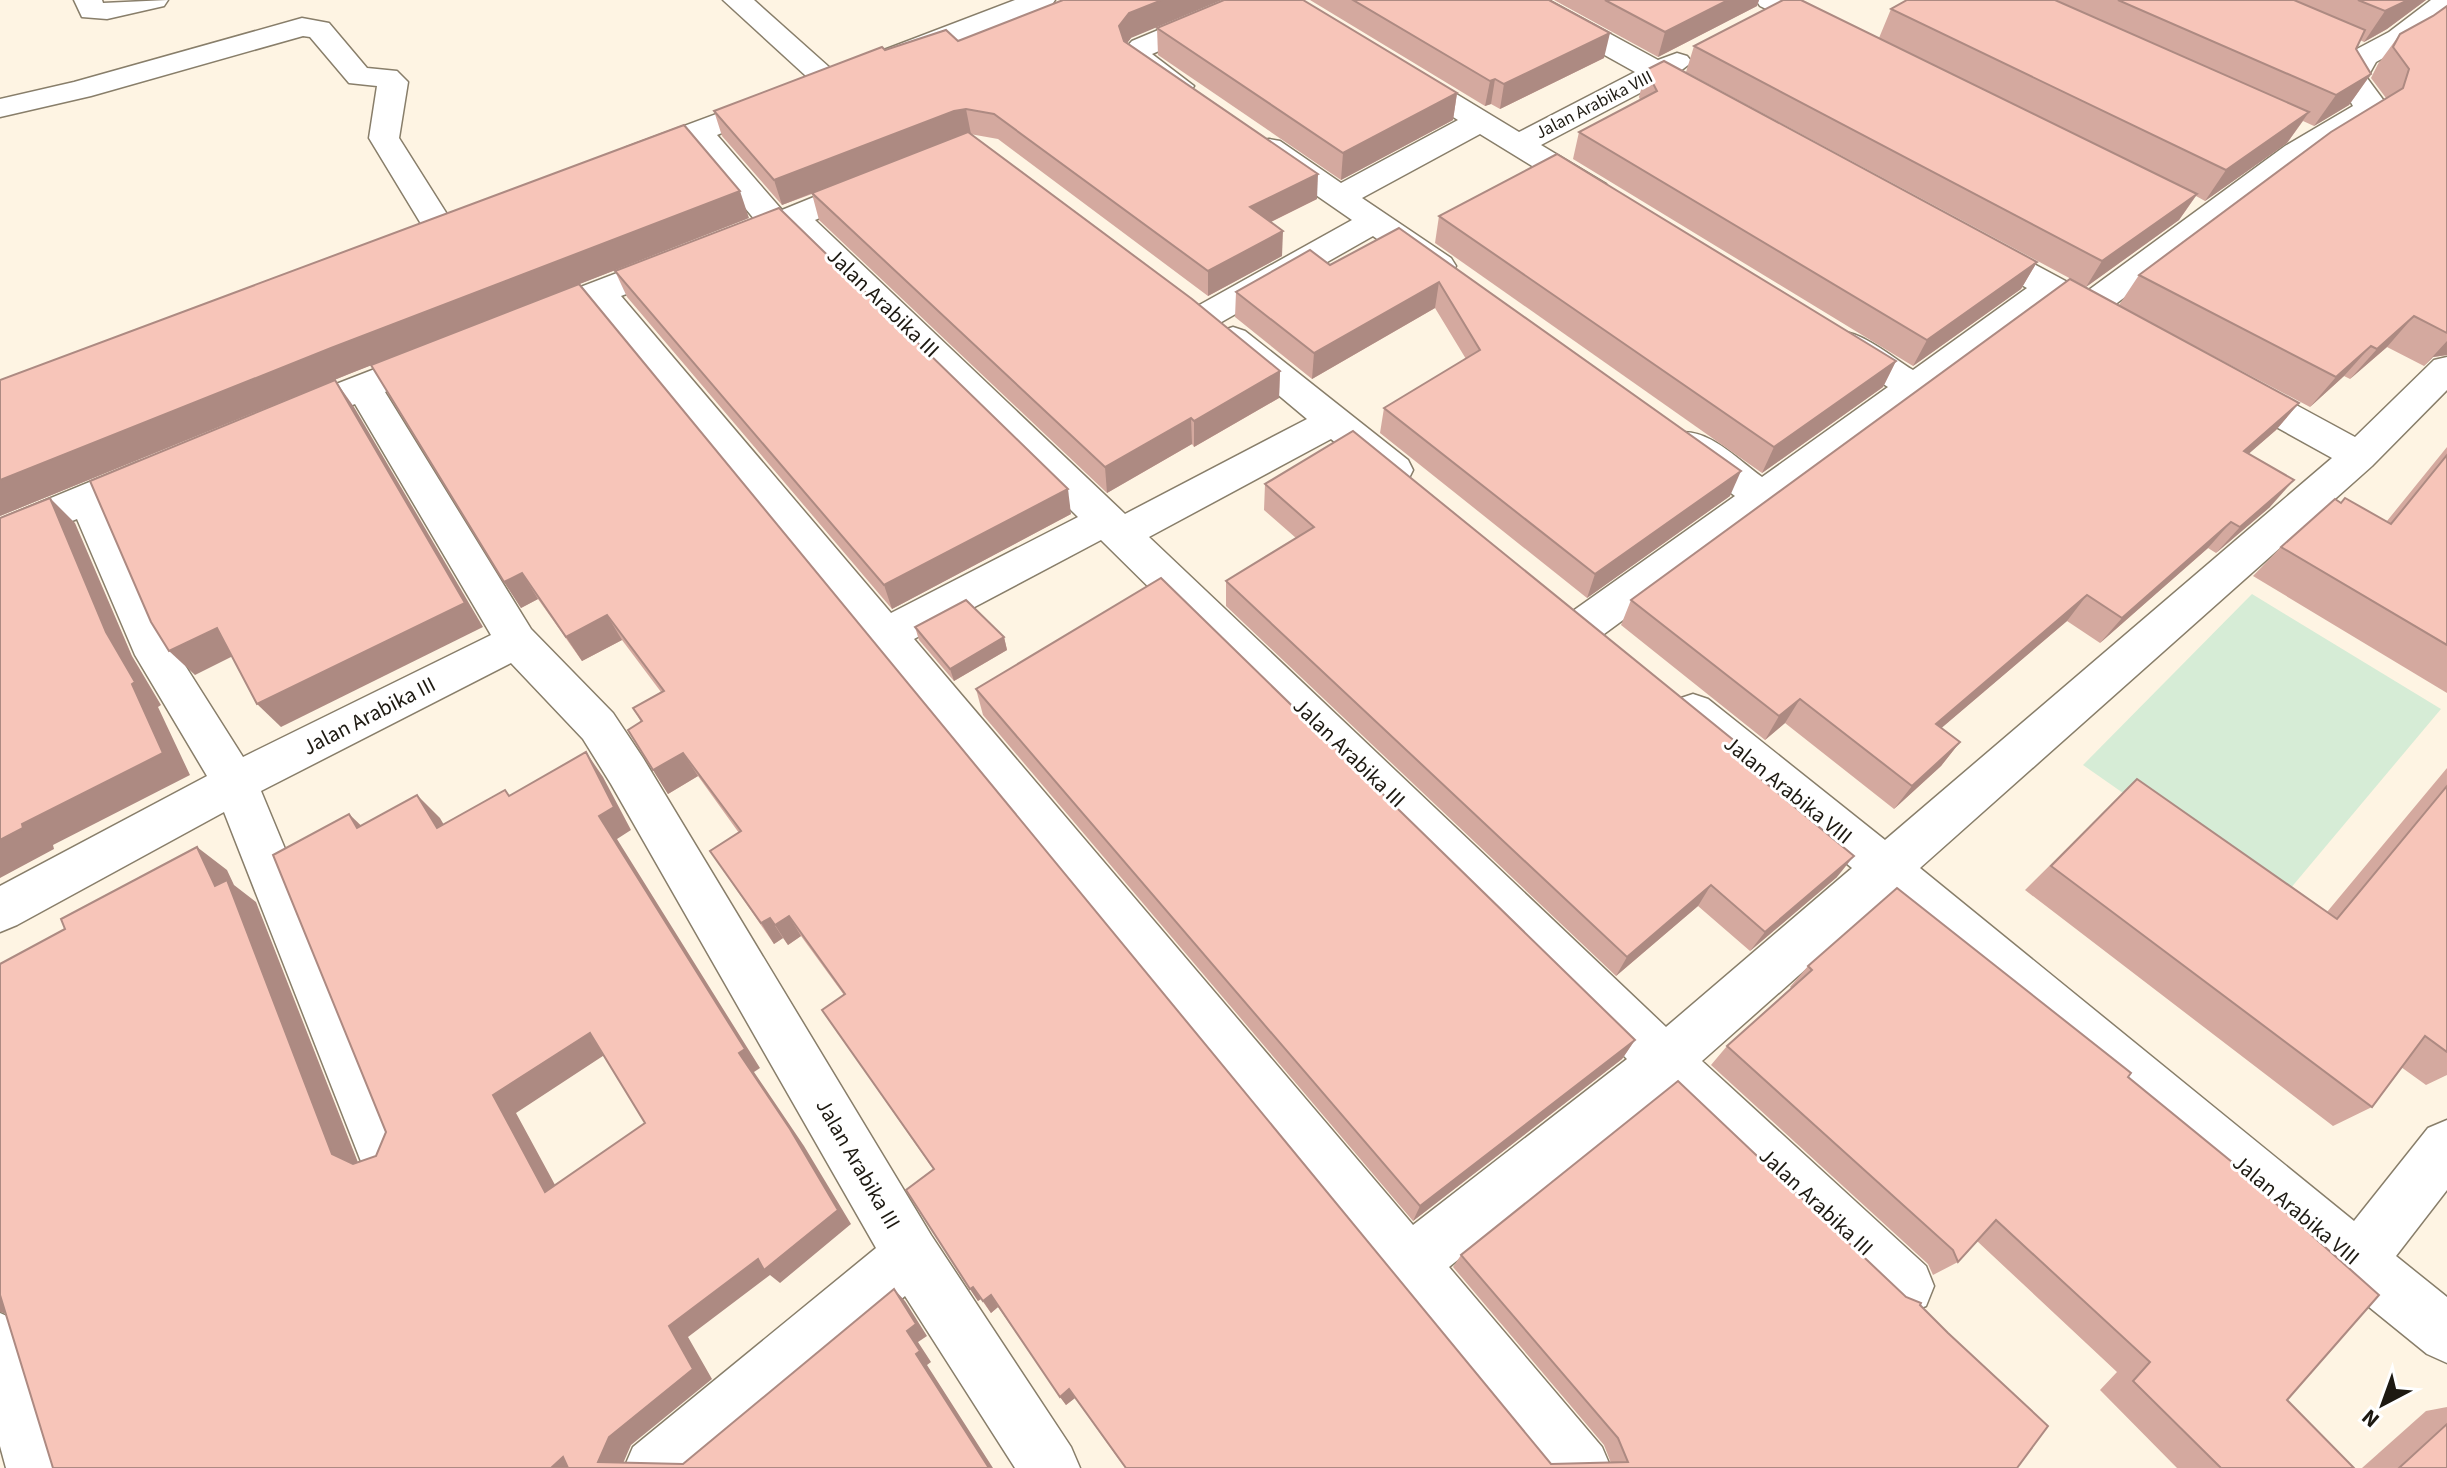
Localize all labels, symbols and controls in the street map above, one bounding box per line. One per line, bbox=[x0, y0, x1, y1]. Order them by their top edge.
street label: Jalan Arabika VIII bbox=[1531, 65, 1657, 145]
street label: Jalan Arabika III bbox=[819, 241, 947, 365]
street label: Jalan Arabika III bbox=[297, 669, 441, 763]
street label: Jalan Arabika III bbox=[1285, 691, 1413, 815]
street label: Jalan Arabika VIII bbox=[1717, 728, 1859, 852]
street label: Jalan Arabika III bbox=[808, 1093, 908, 1235]
street label: Jalan Arabika III bbox=[1752, 1141, 1880, 1263]
street label: Jalan Arabika VIII bbox=[2225, 1147, 2367, 1273]
north arrow bbox=[2343, 1364, 2423, 1444]
text: N bbox=[2355, 1401, 2387, 1435]

